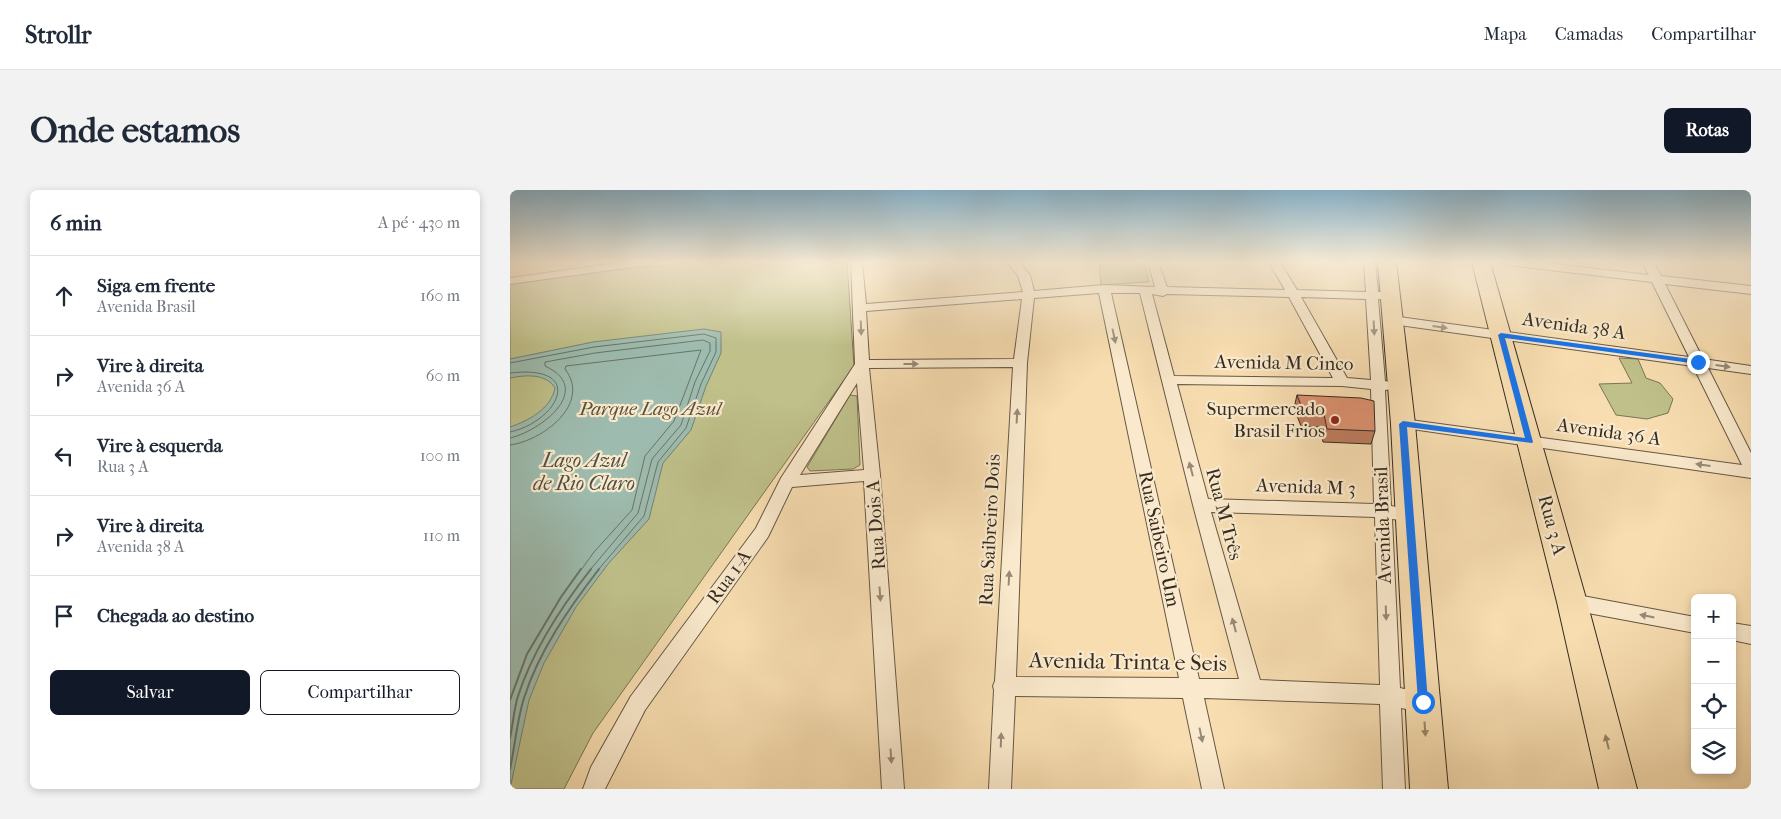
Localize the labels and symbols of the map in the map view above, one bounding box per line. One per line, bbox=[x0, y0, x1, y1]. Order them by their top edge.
street label: Avenida 38 A bbox=[1520, 308, 1628, 344]
one-way arrow bbox=[858, 320, 866, 336]
one-way arrow bbox=[1371, 320, 1379, 336]
one-way arrow bbox=[1433, 323, 1449, 331]
one-way arrow bbox=[1111, 329, 1119, 345]
street label: Avenida M Cinco bbox=[1213, 351, 1354, 375]
route end bbox=[1687, 351, 1710, 374]
one-way arrow bbox=[903, 360, 919, 368]
one-way arrow bbox=[1715, 362, 1731, 370]
park label: Parque Lago Azul bbox=[578, 398, 723, 420]
place label: Supermercado Brasil Frios bbox=[1206, 398, 1325, 442]
one-way arrow bbox=[1014, 407, 1022, 423]
marker: Supermercado Brasil Frios bbox=[1329, 414, 1341, 426]
street label: Avenida 36 A bbox=[1555, 414, 1663, 450]
water label: Lago Azul de Rio Claro bbox=[533, 449, 635, 495]
street label: Rua Saibreiro Dois bbox=[975, 453, 1005, 607]
one-way arrow bbox=[1187, 461, 1195, 476]
one-way arrow bbox=[1694, 461, 1710, 469]
street label: Rua M Três bbox=[1201, 466, 1247, 562]
street label: Avenida Brasil bbox=[1370, 466, 1396, 585]
street label: Rua Saibeiro Um bbox=[1134, 469, 1184, 609]
street label: Avenida M 3 bbox=[1255, 474, 1356, 500]
street label: Rua Dois A bbox=[862, 479, 890, 571]
street label: Rua 3 A bbox=[1533, 493, 1571, 558]
street label: Rua 1-A bbox=[702, 545, 756, 608]
one-way arrow bbox=[1005, 570, 1013, 586]
one-way arrow bbox=[877, 586, 885, 602]
one-way arrow bbox=[1382, 605, 1390, 621]
one-way arrow bbox=[1638, 611, 1654, 619]
one-way arrow bbox=[1230, 618, 1238, 633]
street label: Avenida Trinta e Seis bbox=[1028, 647, 1227, 677]
route start bbox=[1412, 691, 1435, 714]
one-way arrow bbox=[1421, 721, 1429, 737]
one-way arrow bbox=[1198, 728, 1206, 744]
one-way arrow bbox=[998, 732, 1006, 748]
one-way arrow bbox=[1602, 734, 1610, 749]
one-way arrow bbox=[887, 748, 895, 764]

